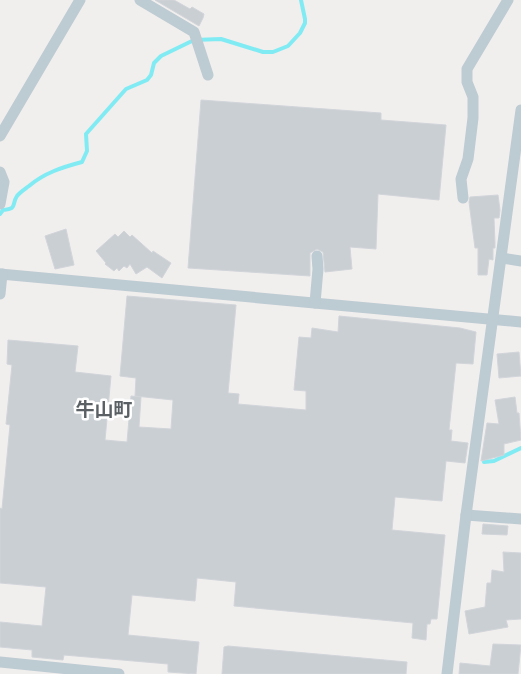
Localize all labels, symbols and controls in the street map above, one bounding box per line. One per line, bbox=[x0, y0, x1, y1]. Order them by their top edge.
district label: 牛山町 bbox=[75, 396, 133, 422]

